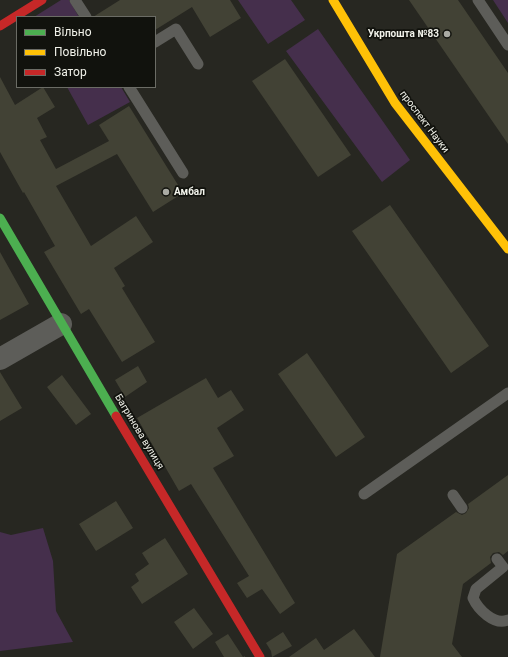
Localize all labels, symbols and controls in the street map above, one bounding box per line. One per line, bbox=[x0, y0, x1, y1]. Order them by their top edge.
legend bbox=[16, 16, 156, 88]
text: Вільно bbox=[54, 25, 92, 39]
place label: Укрпошта №83 bbox=[368, 28, 439, 40]
marker: Укрпошта №83 bbox=[442, 29, 452, 39]
text: Повільно bbox=[54, 45, 106, 59]
text: Затор bbox=[54, 65, 87, 79]
street label: проспект Науки bbox=[397, 89, 451, 155]
place label: Амбал bbox=[174, 186, 205, 198]
marker: Амбал bbox=[161, 187, 171, 197]
street label: Багринова вулиця bbox=[112, 392, 166, 472]

